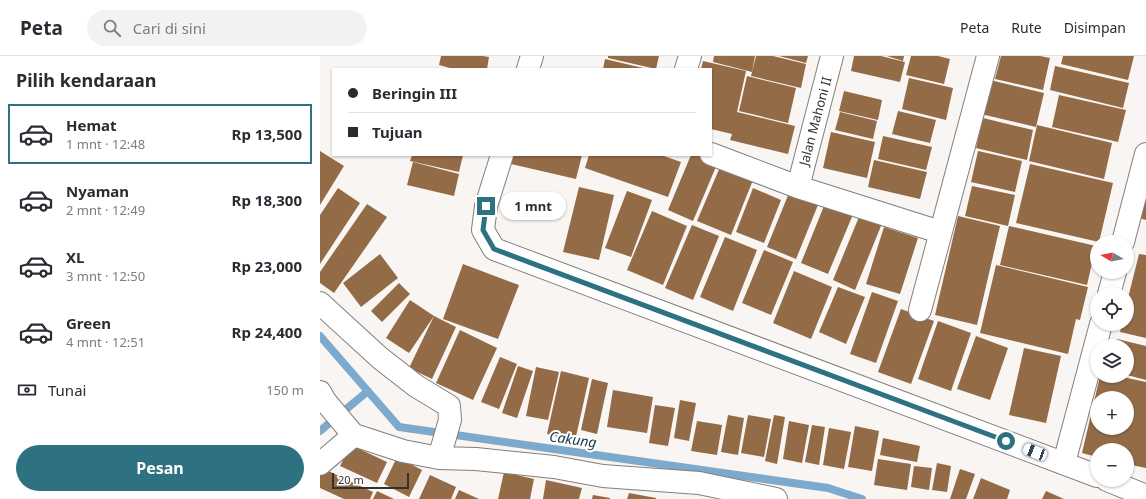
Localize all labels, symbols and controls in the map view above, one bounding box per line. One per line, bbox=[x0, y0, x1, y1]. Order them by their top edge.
search box bbox=[87, 10, 367, 46]
text: Peta bbox=[20, 15, 63, 41]
icon: search bbox=[101, 17, 123, 39]
text: Cari di sini bbox=[133, 18, 206, 38]
text: Peta bbox=[960, 18, 989, 37]
text: Rute bbox=[1011, 18, 1042, 37]
text: Disimpan bbox=[1064, 18, 1126, 37]
text: Pilih kendaraan bbox=[16, 68, 156, 92]
street label: Jalan Mahoni II bbox=[794, 74, 836, 169]
text: Beringin III bbox=[372, 83, 457, 103]
text: Hemat bbox=[66, 115, 117, 135]
icon: car bbox=[18, 116, 54, 152]
text: Tujuan bbox=[372, 122, 423, 142]
text: Rp 13,500 bbox=[232, 124, 302, 144]
text: 1 mnt · 12:48 bbox=[66, 135, 145, 153]
text: Nyaman bbox=[66, 181, 129, 201]
icon: car bbox=[18, 182, 54, 218]
text: Rp 18,300 bbox=[232, 190, 302, 210]
callout: 1 mnt bbox=[500, 192, 566, 220]
route end bbox=[477, 197, 495, 215]
text: 1 mnt bbox=[514, 197, 552, 215]
text: 2 mnt · 12:49 bbox=[66, 201, 145, 219]
north arrow bbox=[1090, 235, 1134, 279]
map controls bbox=[1090, 235, 1134, 487]
text: XL bbox=[66, 247, 84, 267]
icon: car bbox=[18, 248, 54, 284]
text: Rp 23,000 bbox=[232, 256, 302, 276]
text: 3 mnt · 12:50 bbox=[66, 267, 145, 285]
button: locate bbox=[1090, 287, 1134, 331]
text: Green bbox=[66, 313, 111, 333]
icon: car bbox=[18, 314, 54, 350]
text: Rp 24,400 bbox=[232, 322, 302, 342]
text: 4 mnt · 12:51 bbox=[66, 333, 145, 351]
button: layers bbox=[1090, 339, 1134, 383]
icon: cash bbox=[16, 379, 38, 401]
text: Tunai bbox=[48, 380, 86, 400]
text: 150 m bbox=[266, 381, 304, 399]
button: + bbox=[1090, 391, 1134, 435]
water label: Cakung bbox=[548, 426, 598, 452]
route start bbox=[997, 432, 1015, 450]
car bbox=[1022, 442, 1048, 462]
button: − bbox=[1090, 443, 1134, 487]
button: Pesan bbox=[16, 445, 304, 491]
scale bar bbox=[332, 471, 409, 490]
text: 20 m bbox=[338, 472, 364, 487]

